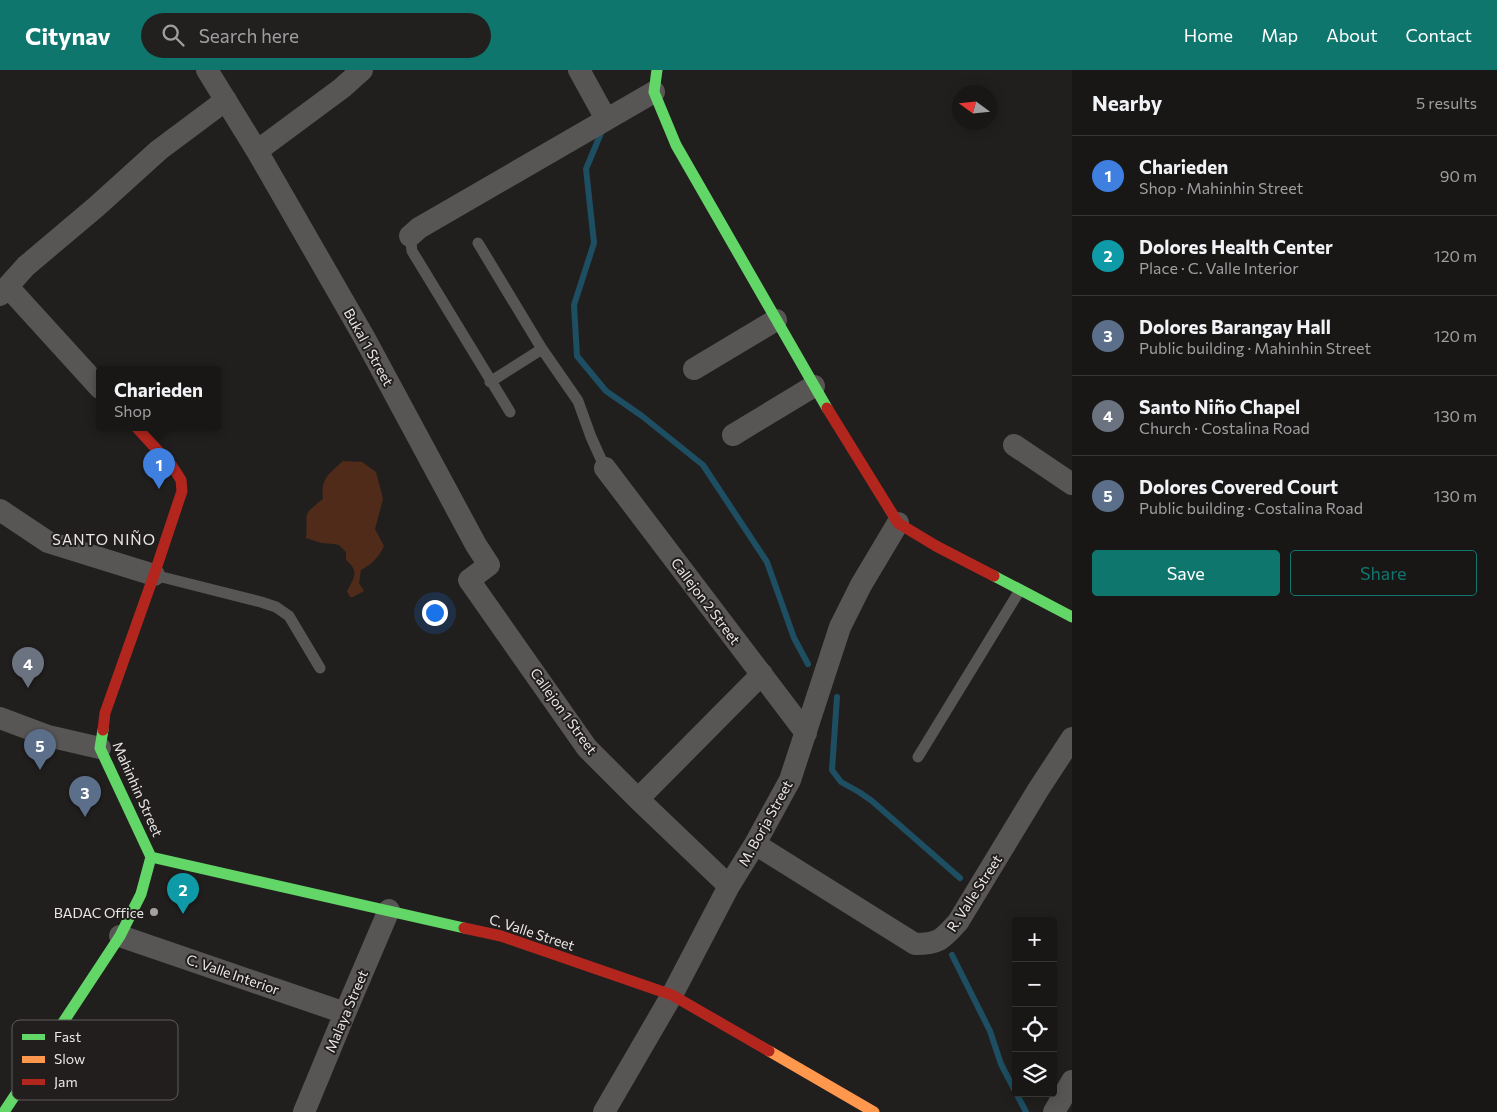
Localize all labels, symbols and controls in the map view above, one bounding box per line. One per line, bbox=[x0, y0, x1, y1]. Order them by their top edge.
search box bbox=[141, 13, 491, 58]
text: Citynav bbox=[25, 21, 111, 50]
icon: search bbox=[159, 21, 187, 49]
text: Search here bbox=[199, 24, 299, 47]
text: Home bbox=[1184, 24, 1233, 46]
text: Map bbox=[1261, 24, 1298, 46]
text: About bbox=[1326, 24, 1378, 46]
text: Contact bbox=[1406, 24, 1472, 46]
north arrow bbox=[952, 85, 997, 130]
text: Nearby bbox=[1092, 90, 1162, 115]
text: 5 results bbox=[1416, 93, 1477, 112]
text: Charieden bbox=[1139, 155, 1228, 178]
text: 1 bbox=[1104, 166, 1112, 185]
text: 90 m bbox=[1440, 166, 1477, 185]
text: Shop · Mahinhin Street bbox=[1139, 178, 1303, 197]
text: Dolores Health Center bbox=[1139, 235, 1333, 258]
text: 2 bbox=[1103, 246, 1113, 265]
text: 120 m bbox=[1434, 246, 1477, 265]
text: Place · C. Valle Interior bbox=[1139, 258, 1299, 277]
street label: Bukal 1 Street bbox=[341, 305, 397, 389]
text: Dolores Barangay Hall bbox=[1139, 315, 1331, 338]
text: 3 bbox=[1103, 326, 1113, 345]
text: 120 m bbox=[1434, 326, 1477, 345]
text: Public building · Mahinhin Street bbox=[1139, 338, 1371, 357]
popup bbox=[96, 366, 221, 431]
text: Charieden bbox=[114, 378, 203, 401]
text: Santo Niño Chapel bbox=[1139, 395, 1300, 418]
text: Shop bbox=[114, 401, 151, 420]
text: 4 bbox=[1103, 406, 1113, 425]
text: 130 m bbox=[1434, 406, 1477, 425]
text: Church · Costalina Road bbox=[1139, 418, 1310, 437]
pin: 1 bbox=[143, 448, 175, 489]
text: Dolores Covered Court bbox=[1139, 475, 1338, 498]
text: 5 bbox=[1103, 486, 1113, 505]
text: 130 m bbox=[1434, 486, 1477, 505]
text: Public building · Costalina Road bbox=[1139, 498, 1363, 517]
district label: SANTO NIÑO bbox=[52, 530, 156, 548]
button: Save bbox=[1092, 550, 1280, 596]
button: Share bbox=[1290, 550, 1477, 596]
street label: Callejon 2 Street bbox=[668, 554, 744, 648]
your location bbox=[422, 600, 448, 626]
pin: 4 bbox=[12, 647, 44, 688]
street label: Callejon 1 Street bbox=[527, 665, 601, 758]
pin: 5 bbox=[24, 729, 56, 770]
street label: Mahinhin Street bbox=[109, 739, 167, 839]
pin: 3 bbox=[69, 776, 101, 817]
street label: M. Borja Street bbox=[734, 777, 796, 869]
street label: R. Valle Street bbox=[943, 851, 1005, 935]
pin: 2 bbox=[167, 873, 199, 914]
place label: BADAC Office bbox=[54, 904, 144, 921]
marker: BADAC Office bbox=[148, 906, 160, 918]
street label: C. Valle Street bbox=[487, 910, 577, 954]
map controls bbox=[1012, 917, 1057, 1097]
button: + bbox=[1012, 917, 1057, 962]
street label: C. Valle Interior bbox=[184, 950, 282, 998]
button: − bbox=[1012, 962, 1057, 1007]
street label: Malaya Street bbox=[321, 967, 371, 1055]
button: locate bbox=[1012, 1007, 1057, 1052]
legend bbox=[12, 1020, 178, 1100]
text: Fast bbox=[54, 1028, 81, 1045]
text: Slow bbox=[54, 1050, 85, 1067]
button: layers bbox=[1012, 1052, 1057, 1097]
text: Jam bbox=[54, 1073, 78, 1090]

